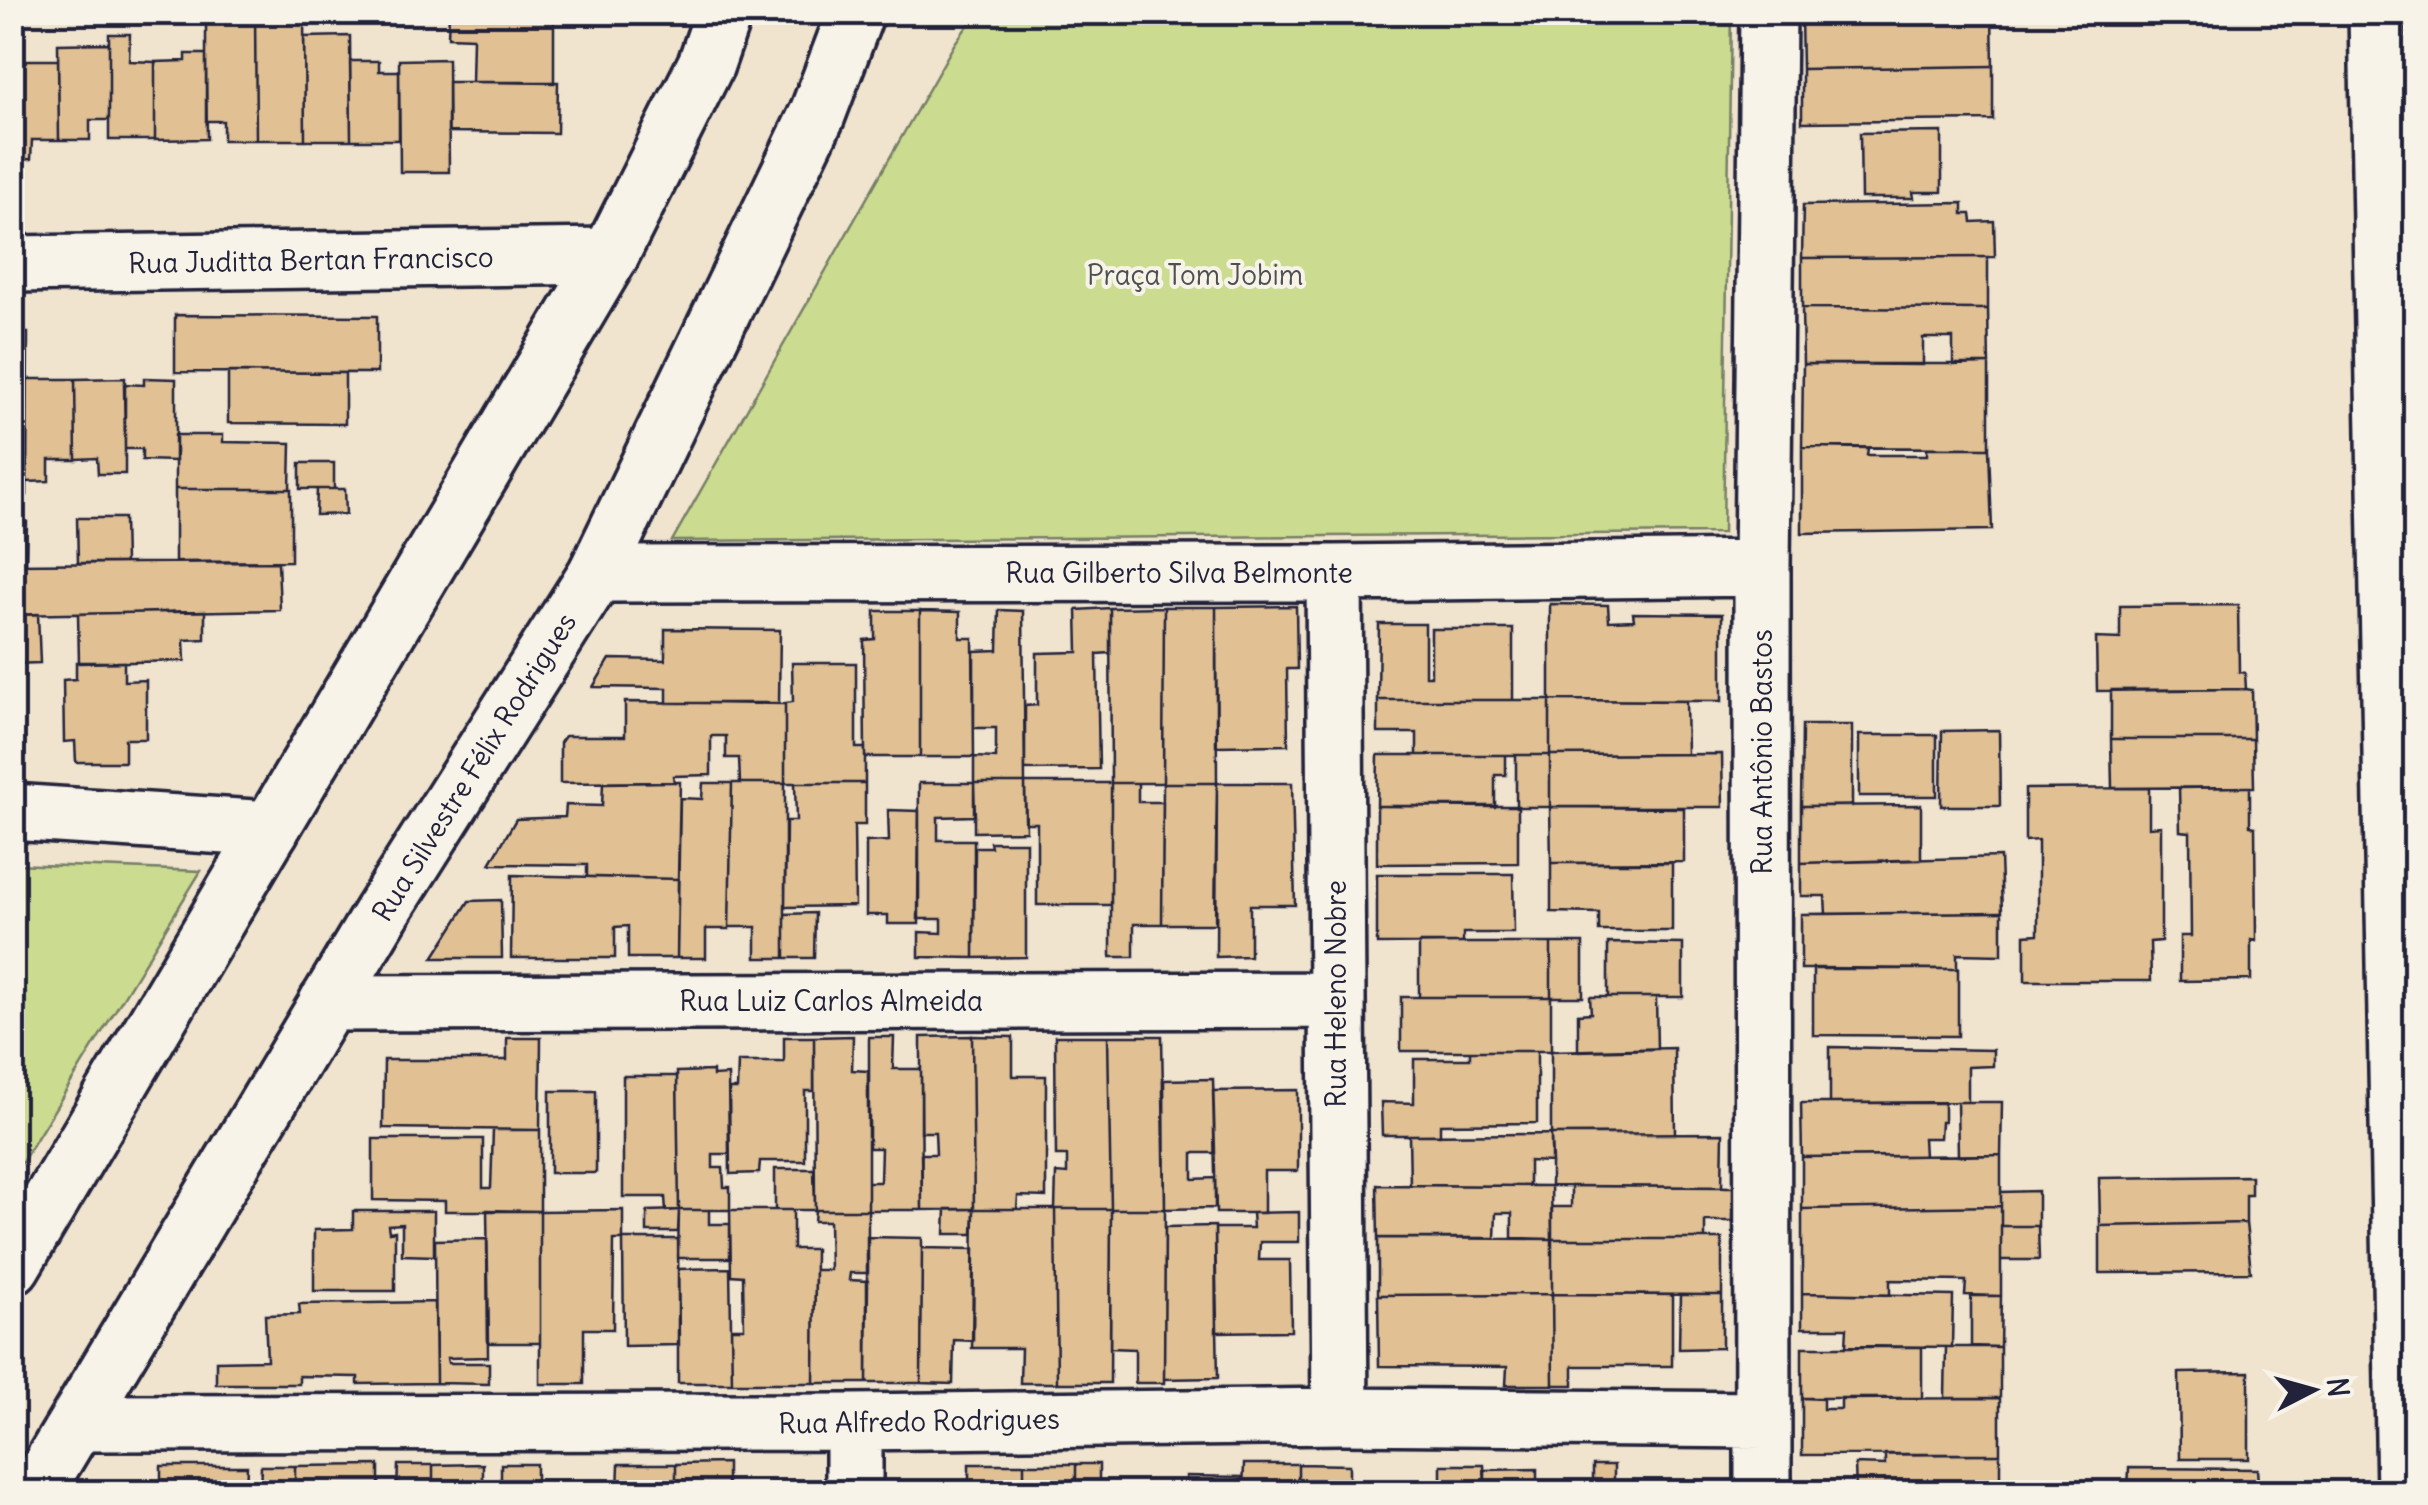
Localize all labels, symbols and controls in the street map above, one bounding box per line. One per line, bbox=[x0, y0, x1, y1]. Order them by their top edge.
street label: Rua Juditta Bertan Francisco bbox=[128, 239, 494, 281]
park label: Praça Tom Jobim bbox=[1087, 257, 1303, 293]
street label: Rua Gilberto Silva Belmonte bbox=[1005, 555, 1353, 591]
street label: Rua Silvestre Félix Rodrigues bbox=[364, 606, 584, 928]
street label: Rua Antônio Bastos bbox=[1744, 629, 1780, 875]
street label: Rua Heleno Nobre bbox=[1318, 880, 1354, 1108]
street label: Rua Luiz Carlos Almeida bbox=[679, 983, 983, 1019]
north arrow bbox=[2263, 1340, 2363, 1440]
text: N bbox=[2319, 1376, 2357, 1399]
street label: Rua Alfredo Rodrigues bbox=[778, 1401, 1060, 1441]

